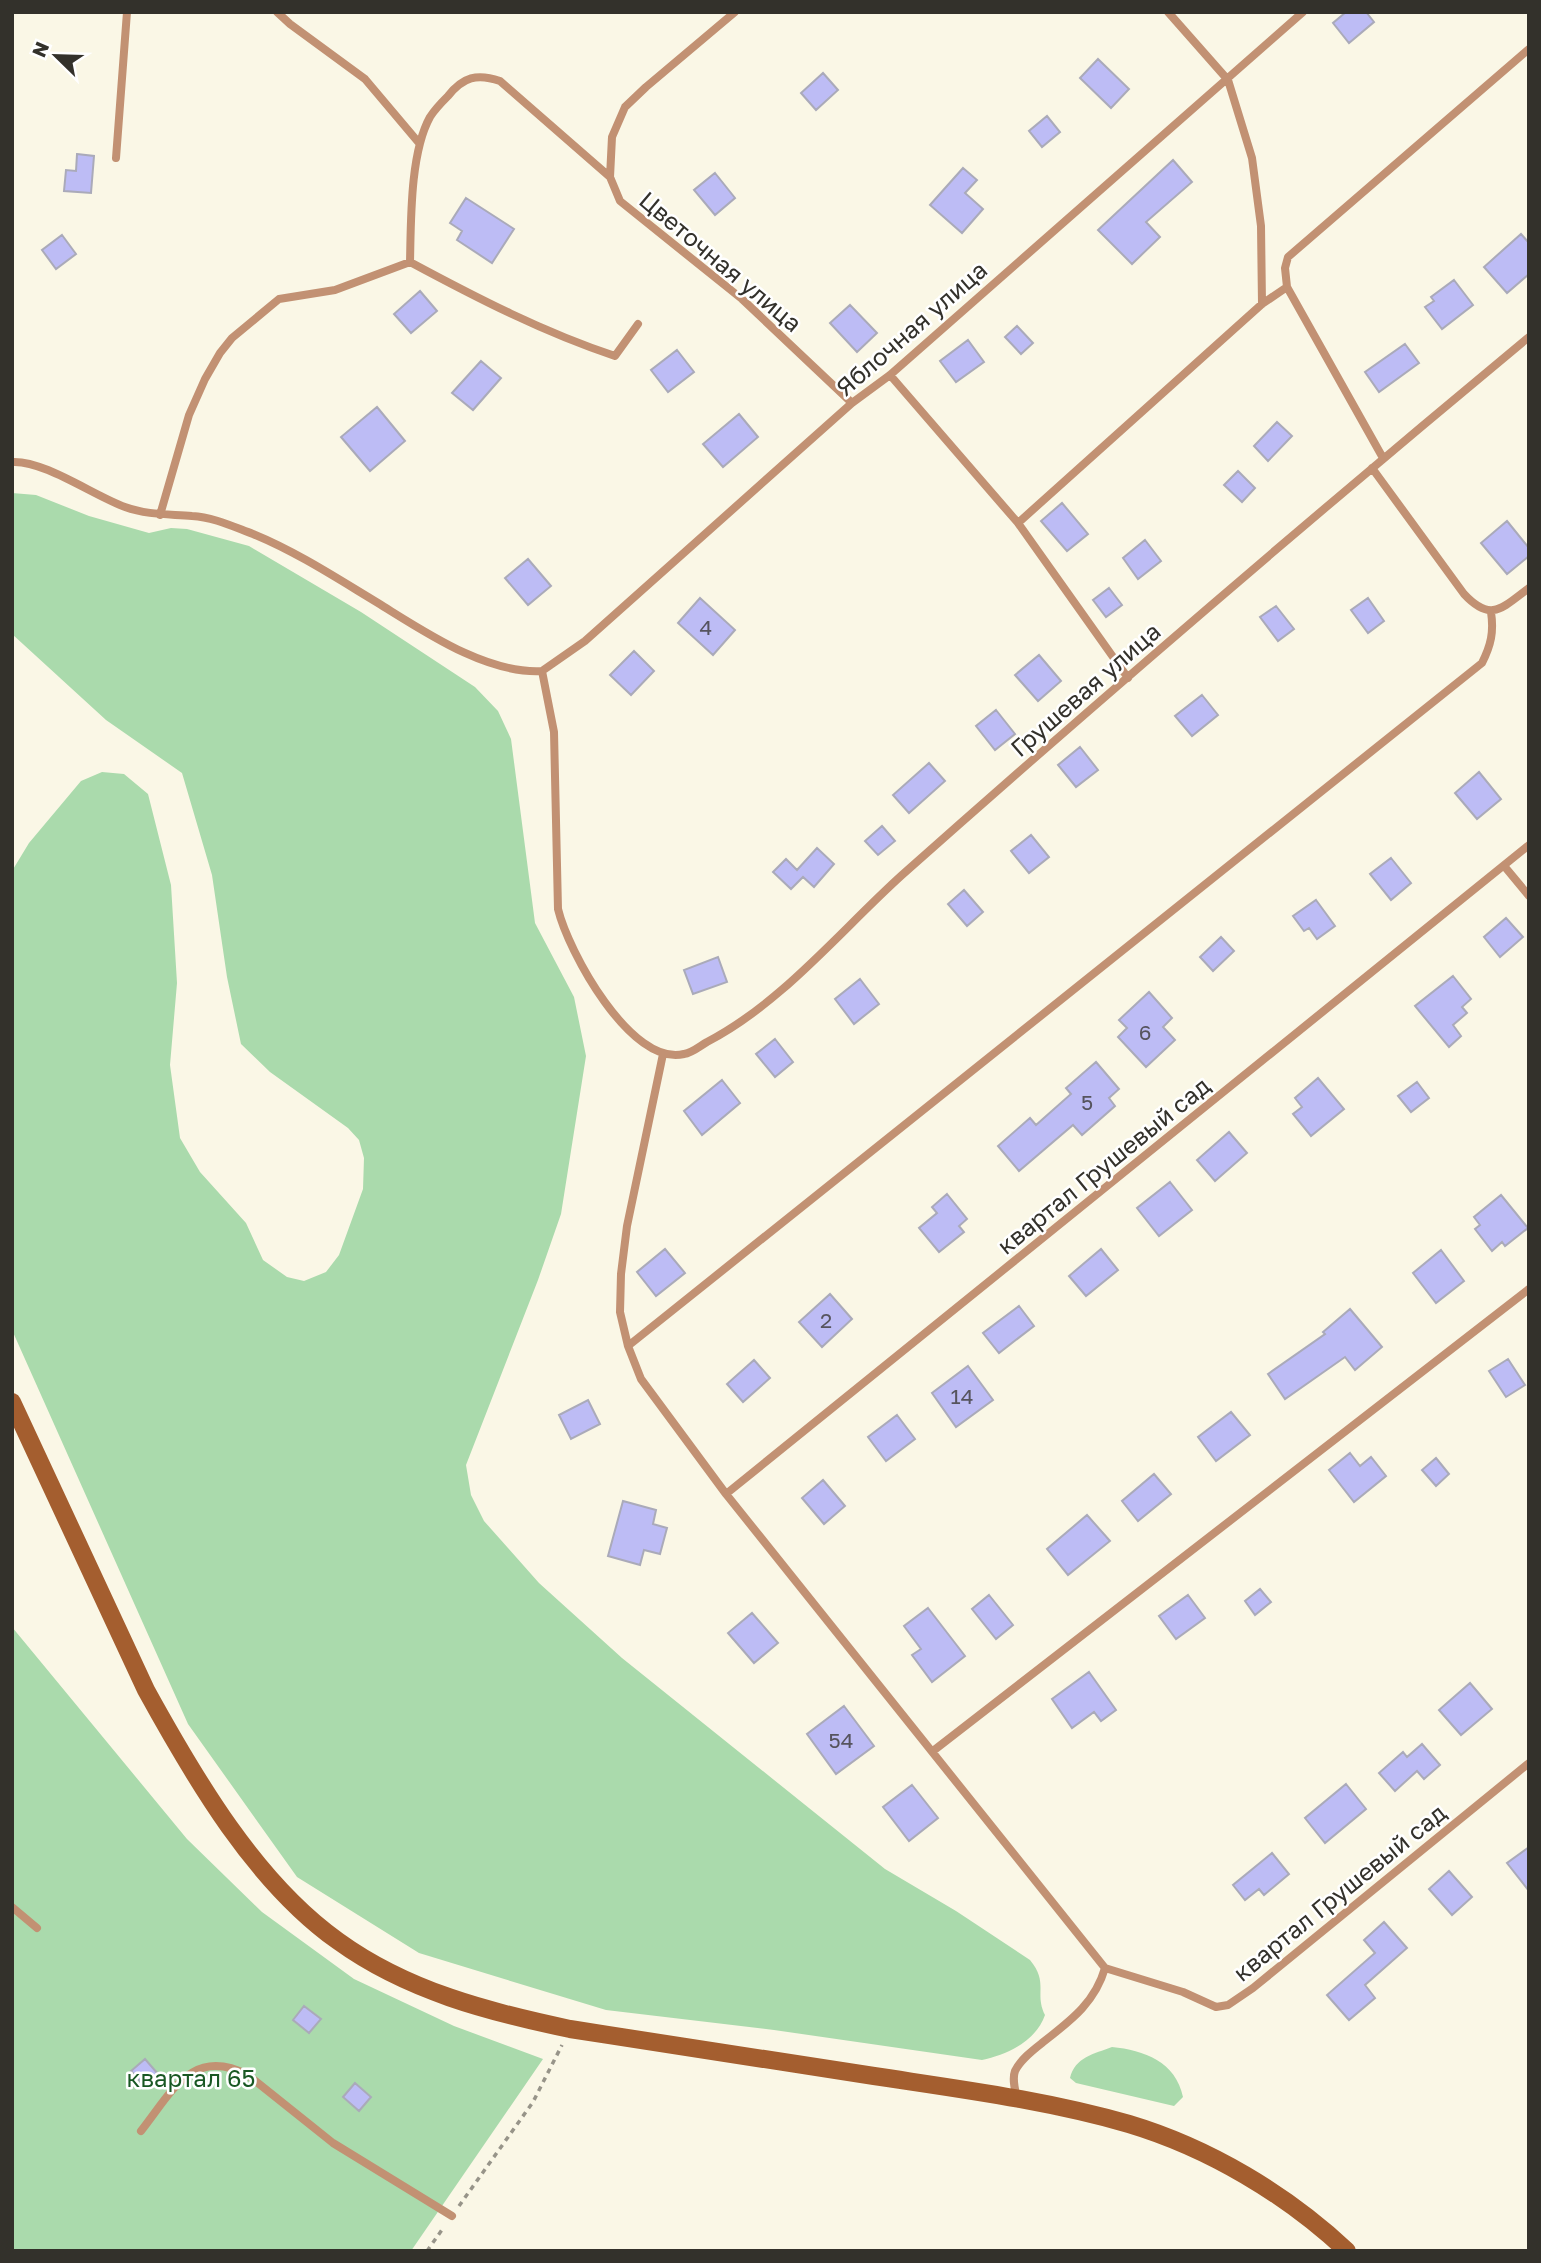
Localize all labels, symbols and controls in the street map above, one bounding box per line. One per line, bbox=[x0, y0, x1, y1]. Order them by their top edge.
north arrow bbox=[21, 21, 91, 91]
text: N bbox=[26, 38, 53, 60]
street label: Цветочная улица bbox=[634, 185, 808, 337]
street label: Яблочная улица bbox=[830, 255, 992, 401]
house number: 4 bbox=[700, 614, 712, 640]
street label: Грушевая улица bbox=[1004, 616, 1166, 762]
house number: 6 bbox=[1139, 1019, 1151, 1045]
street label: квартал Грушевый сад bbox=[991, 1070, 1215, 1260]
house number: 5 bbox=[1081, 1089, 1093, 1115]
house number: 2 bbox=[820, 1307, 832, 1333]
house number: 14 bbox=[951, 1383, 974, 1409]
house number: 54 bbox=[829, 1727, 854, 1753]
street label: квартал Грушевый сад bbox=[1227, 1797, 1451, 1987]
park label: квартал 65 bbox=[127, 2063, 255, 2092]

